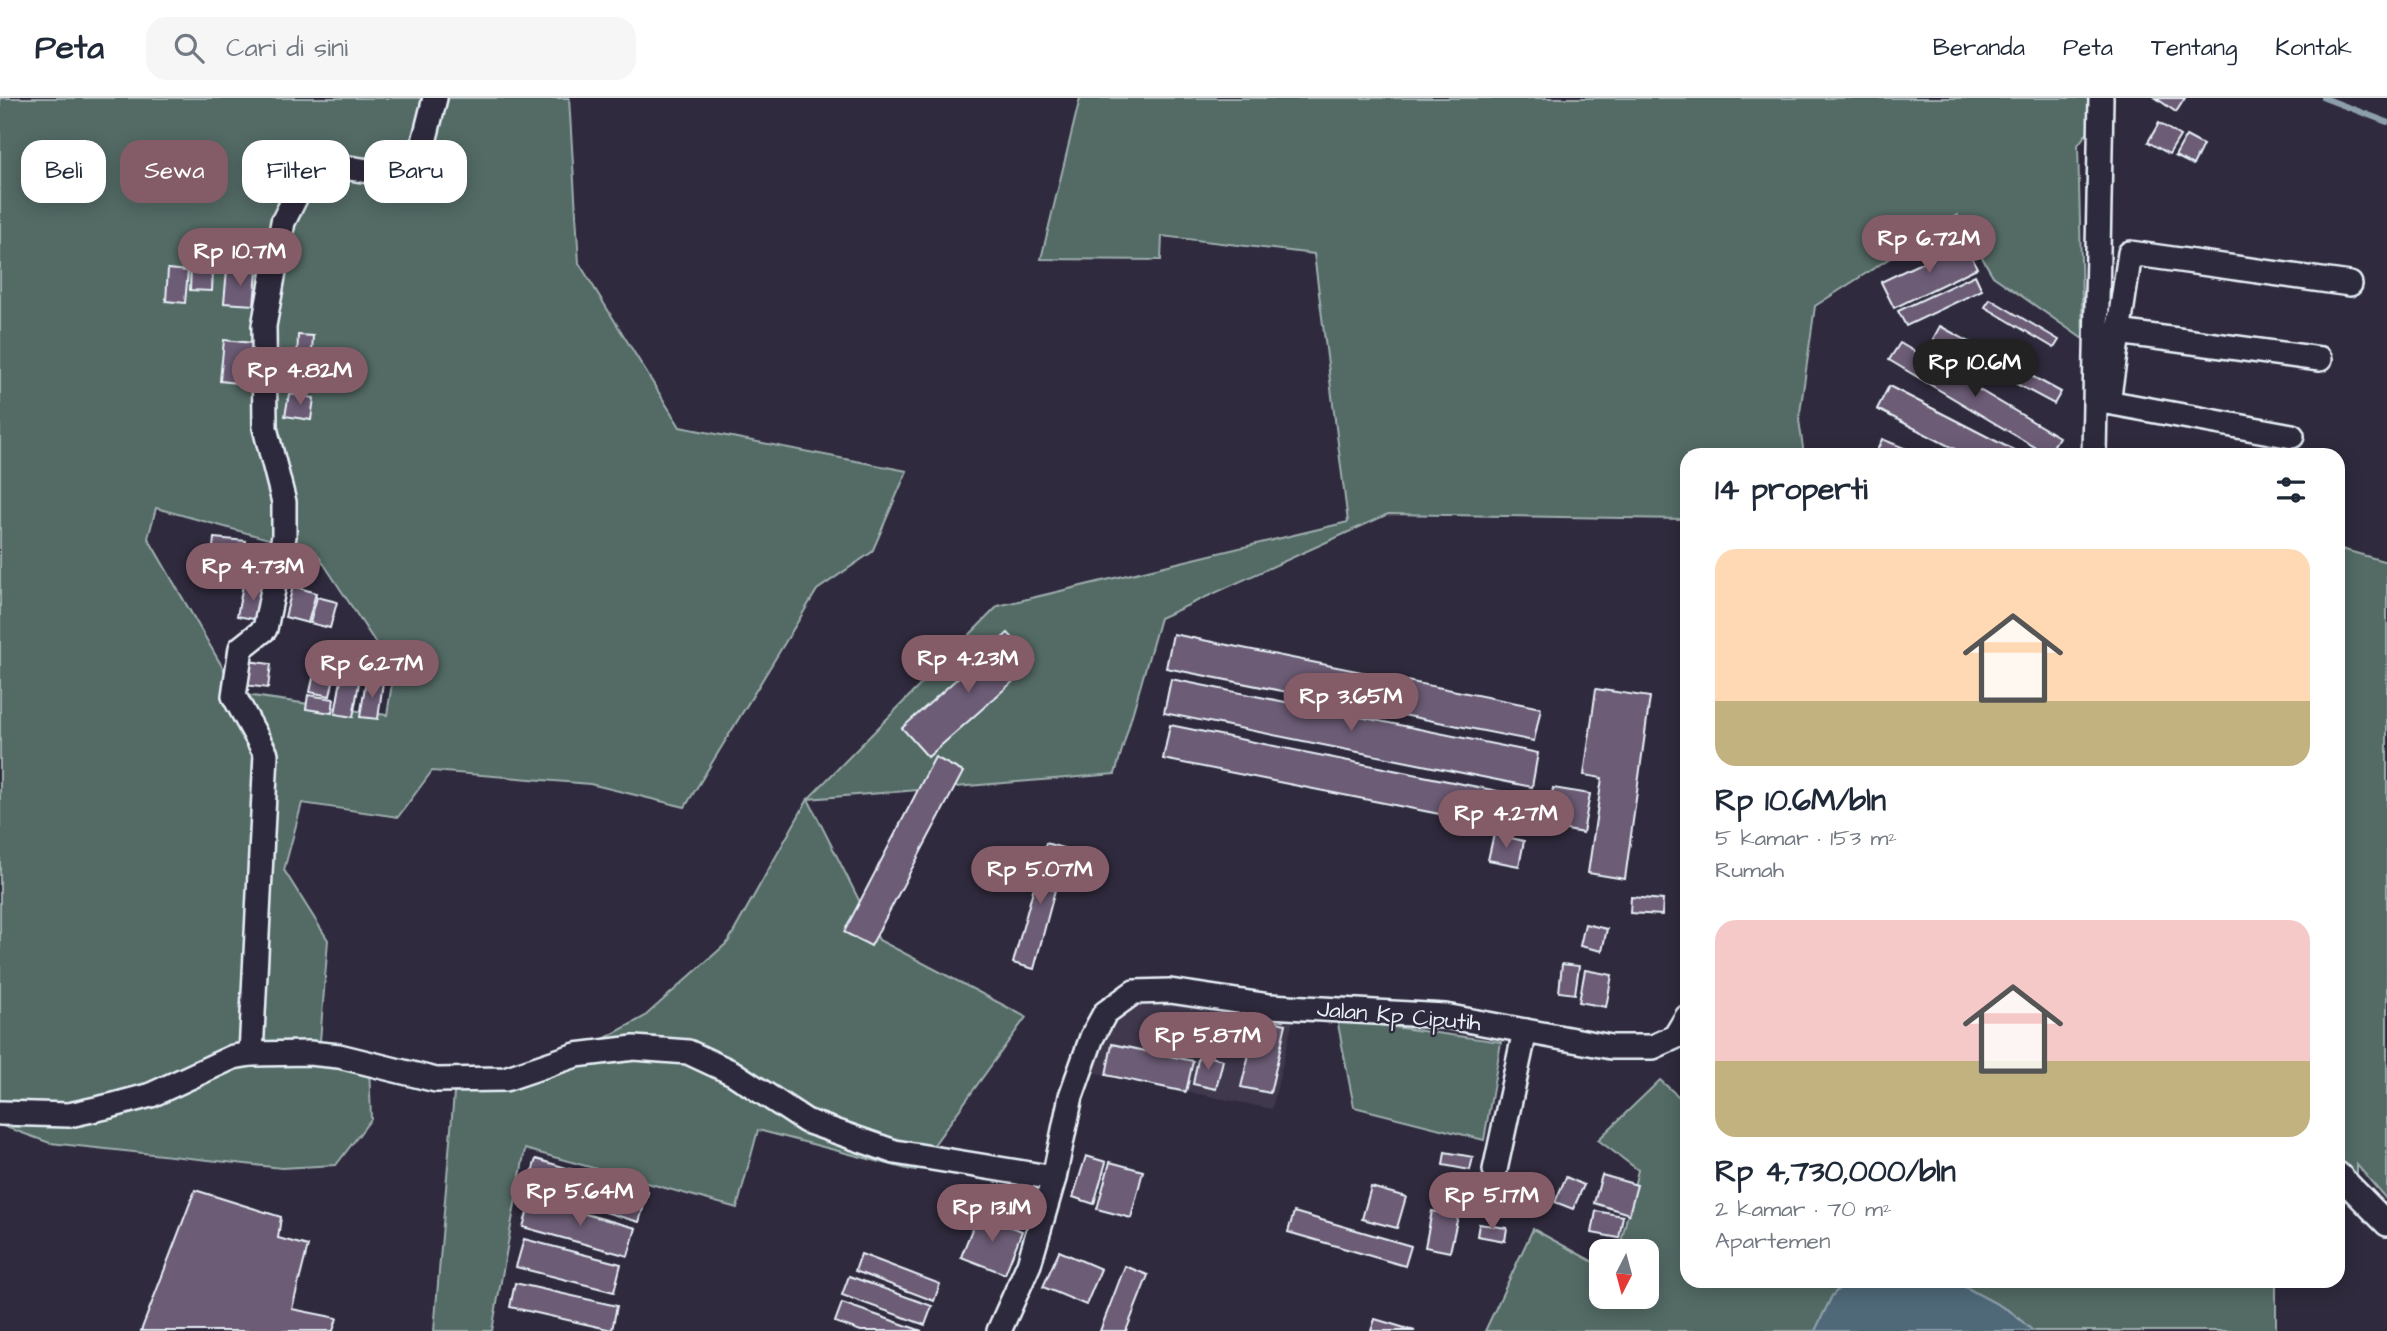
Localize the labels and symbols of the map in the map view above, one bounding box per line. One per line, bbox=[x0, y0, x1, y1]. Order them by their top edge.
pin: Rp 6.72M bbox=[1857, 216, 2001, 275]
pin: Rp 10.7M bbox=[168, 228, 312, 288]
pin: Rp 10.6M bbox=[1903, 340, 2047, 399]
pin: Rp 4.82M bbox=[228, 348, 372, 407]
pin: Rp 4.73M bbox=[181, 544, 325, 603]
pin: Rp 4.23M bbox=[896, 636, 1040, 695]
pin: Rp 6.27M bbox=[300, 640, 444, 700]
pin: Rp 3.65M bbox=[1279, 674, 1423, 733]
pin: Rp 4.27M bbox=[1434, 790, 1578, 850]
pin: Rp 5.07M bbox=[968, 846, 1112, 906]
street label: Jalan Kp Ciputih bbox=[1316, 993, 1483, 1039]
pin: Rp 5.87M bbox=[1136, 1012, 1280, 1072]
pin: Rp 5.64M bbox=[508, 1168, 652, 1228]
pin: Rp 5.17M bbox=[1420, 1172, 1564, 1232]
pin: Rp 13.1M bbox=[920, 1184, 1064, 1244]
north arrow bbox=[1589, 1239, 1659, 1309]

